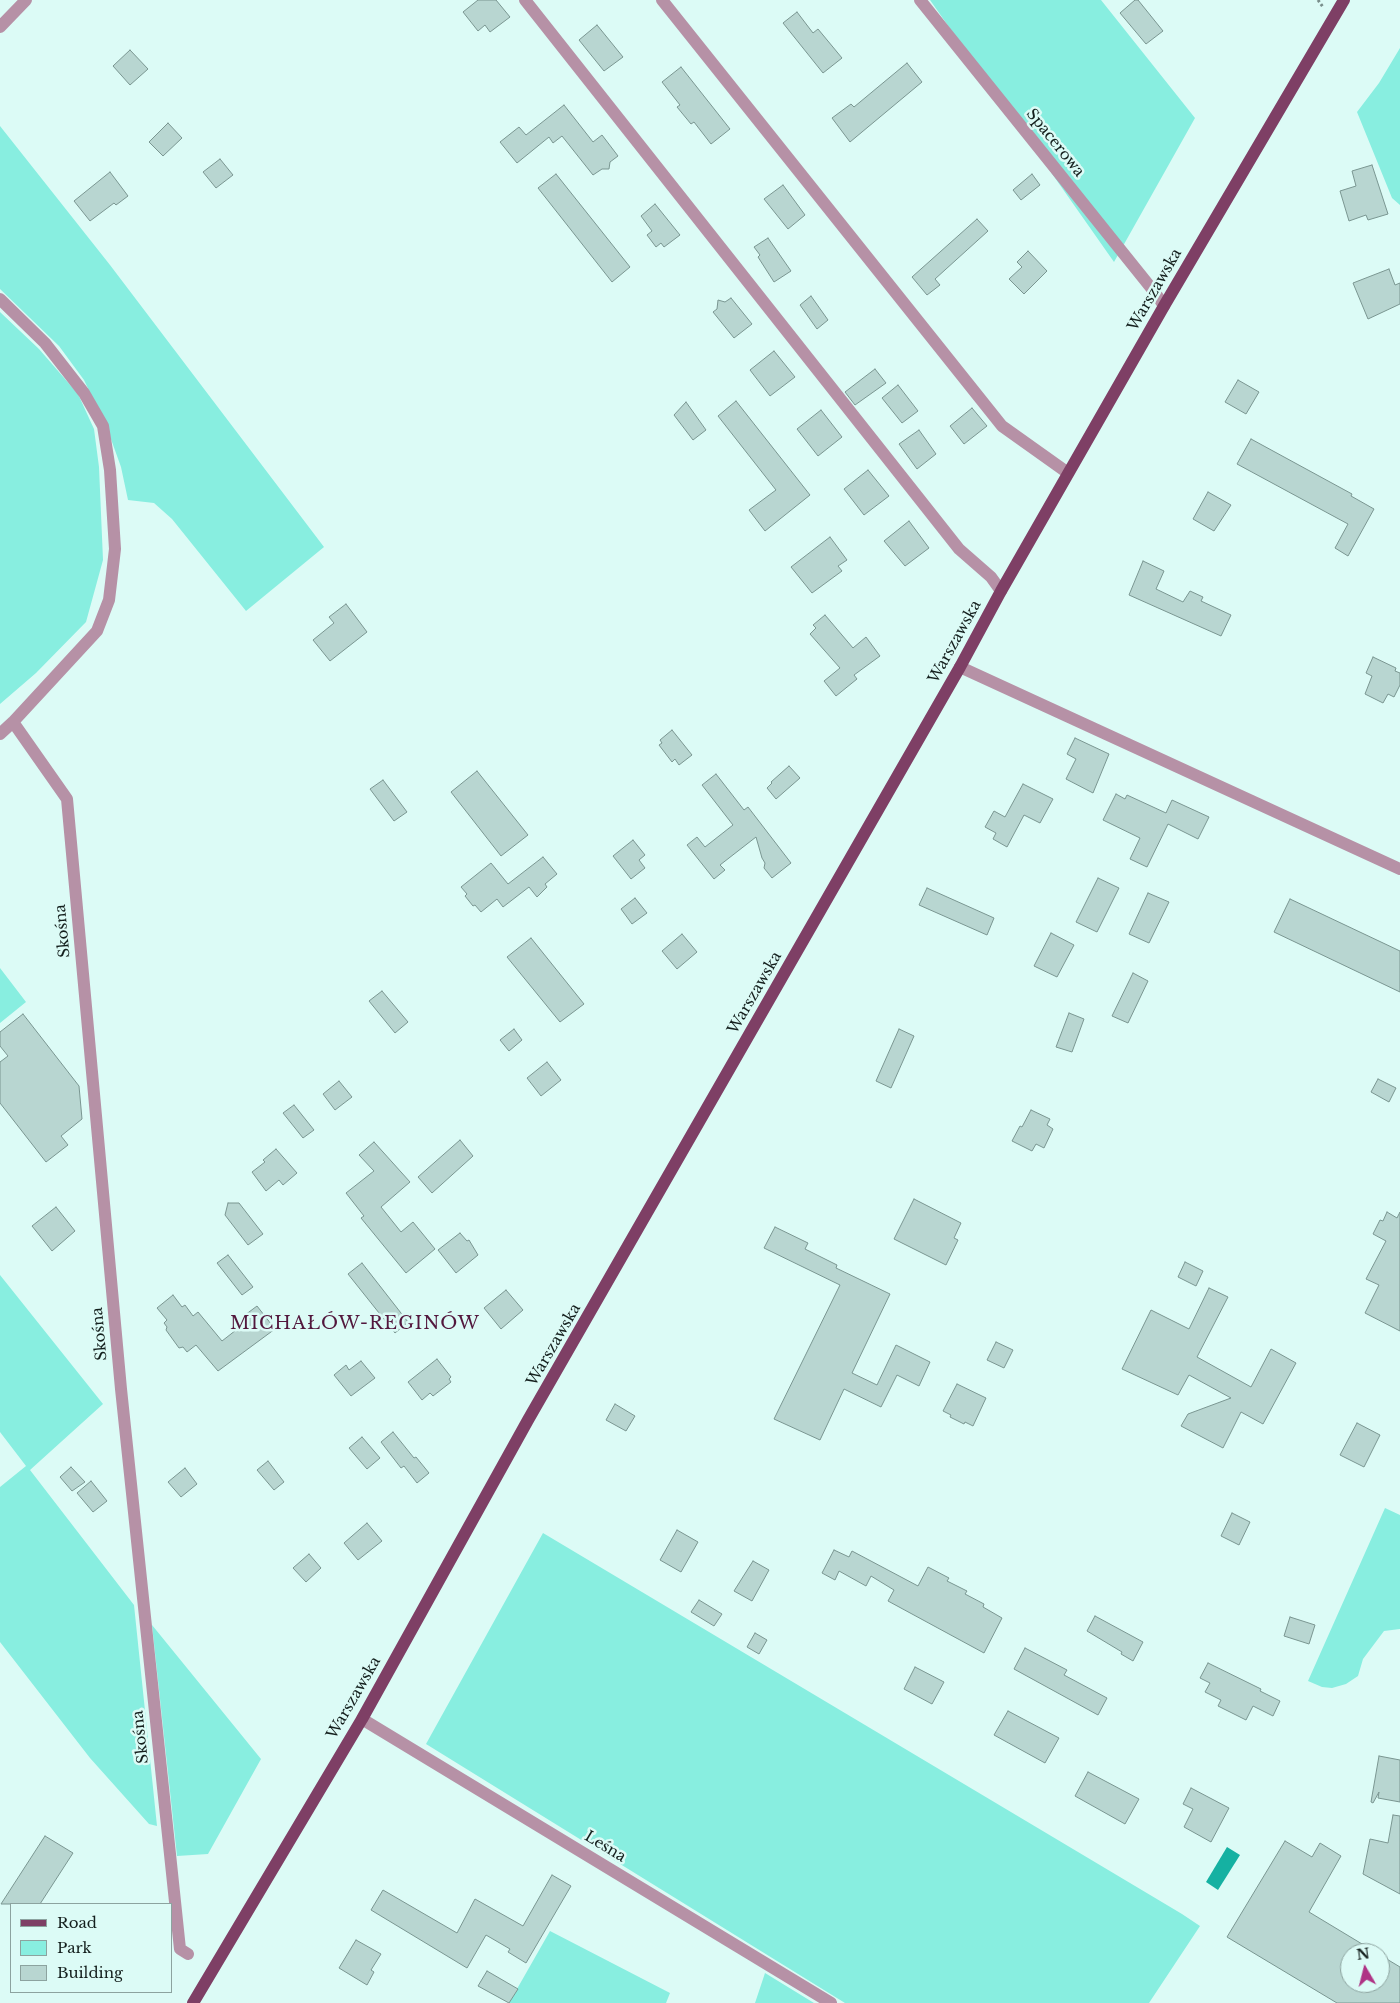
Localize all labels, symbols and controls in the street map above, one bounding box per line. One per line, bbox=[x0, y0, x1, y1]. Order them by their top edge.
street label: Spacerowa bbox=[1022, 105, 1088, 181]
street label: Warszawska bbox=[1124, 246, 1186, 334]
street label: Warszawska bbox=[925, 597, 985, 687]
street label: Skośna bbox=[52, 903, 74, 959]
street label: Warszawska bbox=[724, 949, 786, 1037]
street label: Warszawska bbox=[523, 1301, 585, 1389]
street label: Skośna bbox=[89, 1306, 111, 1362]
district label: MICHAŁÓW-REGINÓW bbox=[228, 1313, 482, 1335]
street label: Warszawska bbox=[323, 1654, 385, 1742]
street label: Skośna bbox=[129, 1709, 153, 1765]
street label: Leśna bbox=[581, 1828, 629, 1866]
legend bbox=[10, 1903, 172, 1993]
text: Road bbox=[57, 1913, 97, 1932]
text: Park bbox=[57, 1938, 92, 1957]
north arrow bbox=[1340, 1943, 1390, 1993]
text: N bbox=[1355, 1944, 1371, 1964]
text: Building bbox=[57, 1963, 123, 1982]

